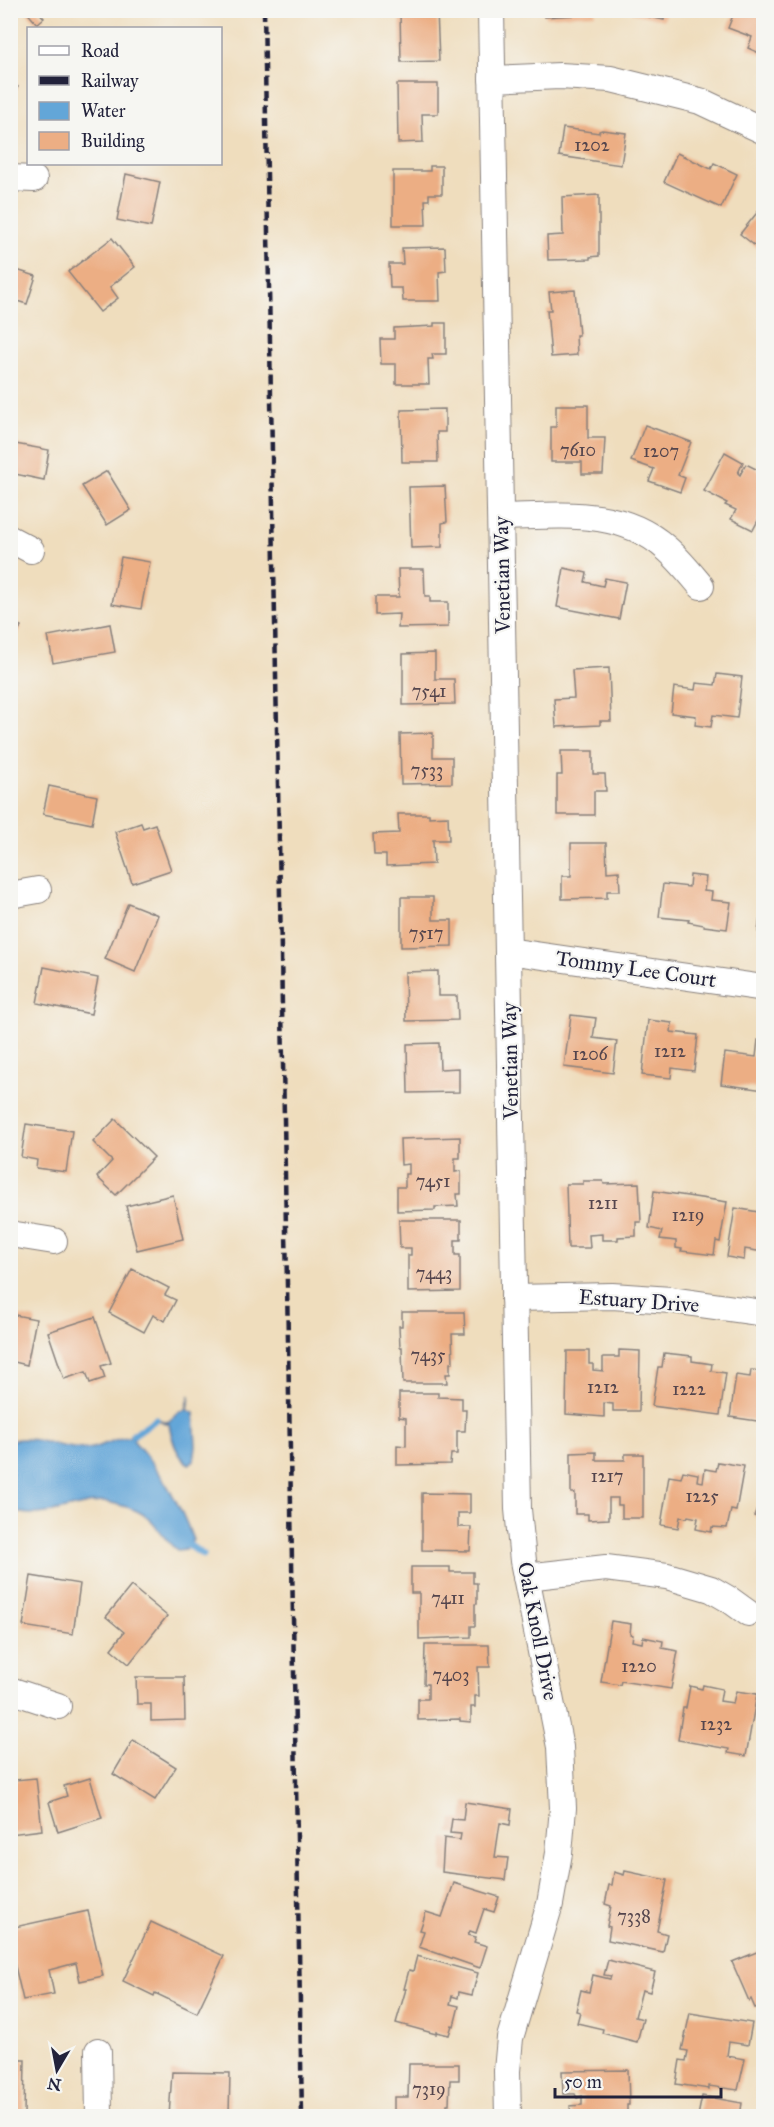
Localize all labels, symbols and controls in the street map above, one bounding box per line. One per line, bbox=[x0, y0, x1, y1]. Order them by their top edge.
legend bbox=[27, 27, 222, 165]
text: Road bbox=[81, 40, 119, 62]
text: Railway bbox=[81, 70, 139, 92]
text: Water bbox=[81, 100, 126, 122]
text: Building bbox=[81, 130, 145, 153]
house number: 1202 bbox=[574, 134, 610, 156]
house number: 7610 bbox=[560, 439, 596, 461]
house number: 1207 bbox=[643, 440, 679, 462]
street label: Venetian Way bbox=[488, 515, 516, 635]
house number: 7541 bbox=[412, 680, 446, 702]
house number: 7533 bbox=[411, 759, 443, 781]
house number: 7517 bbox=[409, 922, 443, 944]
street label: Tommy Lee Court bbox=[554, 945, 718, 993]
street label: Venetian Way bbox=[496, 1001, 524, 1121]
house number: 1212 bbox=[654, 1040, 686, 1062]
house number: 1206 bbox=[572, 1043, 609, 1065]
house number: 7451 bbox=[416, 1170, 450, 1192]
house number: 1211 bbox=[588, 1192, 618, 1214]
house number: 1219 bbox=[672, 1204, 704, 1226]
house number: 7443 bbox=[416, 1262, 452, 1284]
street label: Estuary Drive bbox=[578, 1284, 700, 1318]
house number: 7435 bbox=[411, 1344, 446, 1366]
house number: 1212 bbox=[587, 1376, 619, 1398]
house number: 1222 bbox=[672, 1378, 706, 1400]
house number: 1217 bbox=[591, 1465, 623, 1487]
house number: 1225 bbox=[685, 1485, 719, 1507]
street label: Oak Knoll Drive bbox=[512, 1560, 564, 1703]
house number: 7411 bbox=[431, 1587, 465, 1609]
house number: 1220 bbox=[621, 1655, 657, 1677]
house number: 7403 bbox=[433, 1664, 469, 1686]
house number: 1232 bbox=[700, 1713, 732, 1735]
house number: 7338 bbox=[617, 1905, 651, 1927]
north arrow bbox=[27, 2040, 87, 2100]
scale bar bbox=[555, 2061, 722, 2099]
text: 50 m bbox=[564, 2071, 602, 2093]
text: N bbox=[46, 2074, 63, 2095]
house number: 7319 bbox=[412, 2078, 446, 2100]

